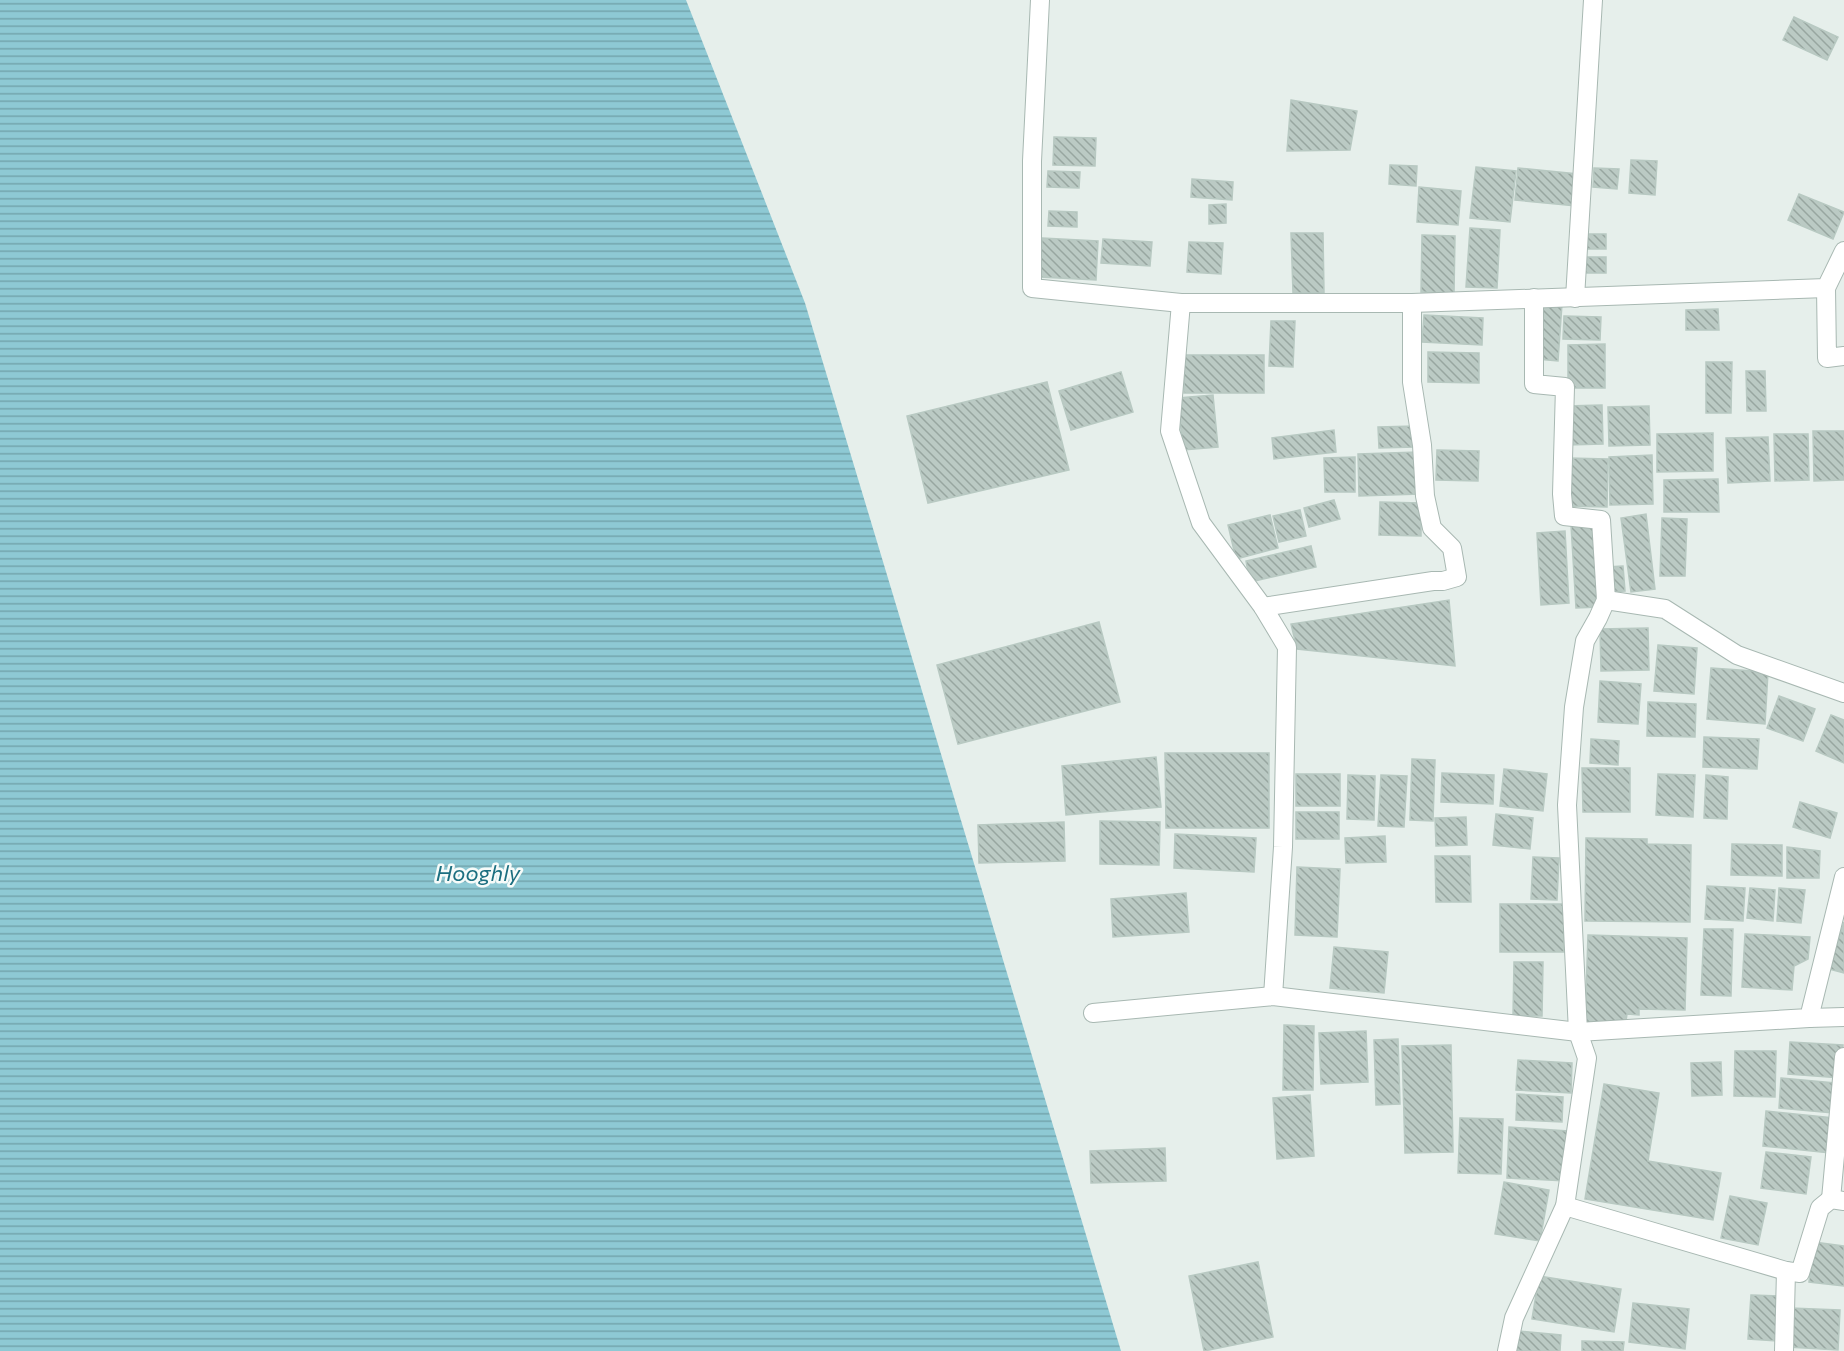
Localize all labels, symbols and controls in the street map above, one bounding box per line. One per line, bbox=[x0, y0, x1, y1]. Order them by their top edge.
water label: Hooghly bbox=[436, 859, 521, 886]

